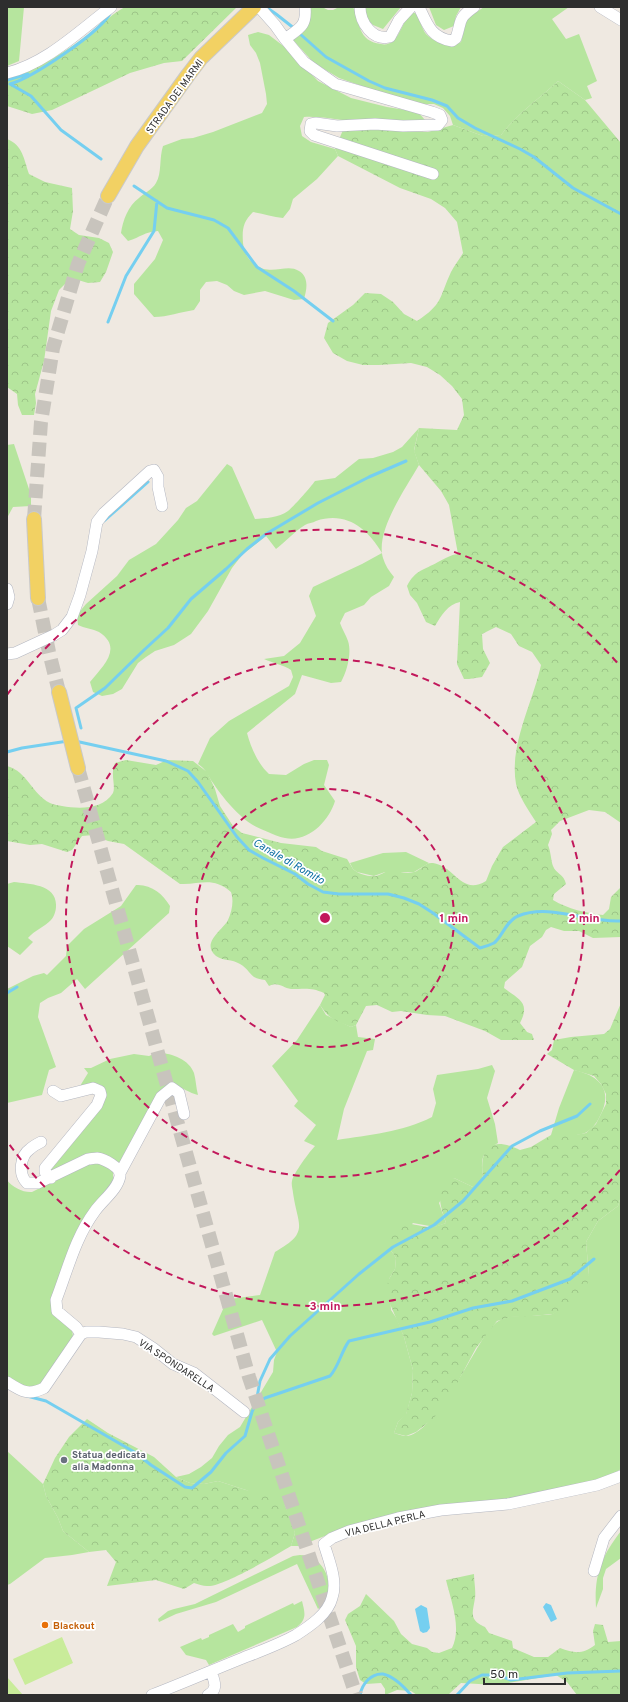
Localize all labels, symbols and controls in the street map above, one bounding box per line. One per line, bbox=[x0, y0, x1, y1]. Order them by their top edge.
street label: STRADA DEI MARMI bbox=[144, 57, 207, 137]
water label: Canale di Romito bbox=[250, 836, 327, 888]
centre of rings bbox=[318, 911, 332, 925]
text: 1 min bbox=[440, 911, 468, 927]
text: 2 min bbox=[568, 911, 600, 927]
text: 3 min bbox=[309, 1299, 341, 1315]
street label: VIA SPONDARELLA bbox=[136, 1337, 217, 1396]
place label: Statua dedicata alla Madonna bbox=[72, 1449, 146, 1474]
marker: Statua dedicata alla Madonna bbox=[59, 1455, 69, 1465]
street label: VIA DELLA PERLA bbox=[344, 1508, 427, 1541]
marker: Blackout bbox=[40, 1620, 50, 1630]
place label: Blackout bbox=[53, 1620, 95, 1633]
scale bar bbox=[484, 1660, 565, 1686]
text: 50 m bbox=[490, 1667, 518, 1683]

